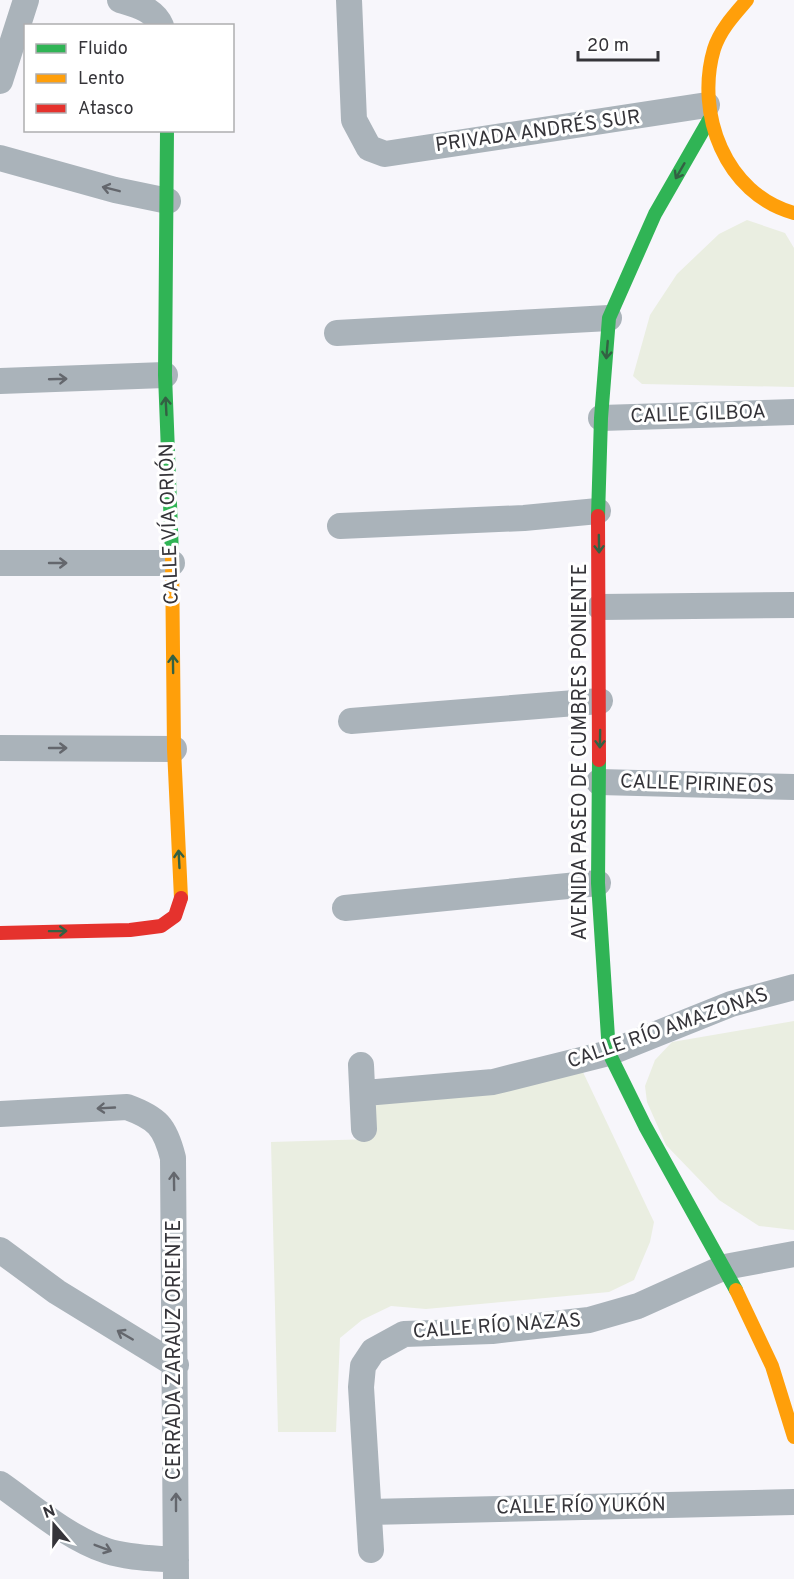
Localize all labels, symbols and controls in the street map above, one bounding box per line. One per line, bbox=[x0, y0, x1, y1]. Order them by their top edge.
legend bbox=[24, 24, 234, 132]
scale bar bbox=[578, 24, 658, 62]
text: 20 m bbox=[587, 35, 629, 58]
text: Fluido bbox=[78, 38, 128, 61]
text: Lento bbox=[78, 68, 124, 91]
text: Atasco bbox=[78, 98, 134, 121]
street label: PRIVADA ANDRÉS SUR bbox=[433, 103, 642, 159]
one-way arrow bbox=[674, 162, 686, 179]
one-way arrow bbox=[102, 183, 121, 195]
one-way arrow bbox=[601, 339, 612, 359]
one-way arrow bbox=[48, 374, 68, 385]
one-way arrow bbox=[161, 397, 172, 417]
street label: CALLE GILBOA bbox=[630, 400, 766, 430]
street label: CALLE VÍA ORIÓN bbox=[152, 443, 186, 605]
one-way arrow bbox=[593, 534, 605, 554]
one-way arrow bbox=[48, 557, 68, 569]
street label: AVENIDA PASEO DE CUMBRES PONIENTE bbox=[568, 564, 594, 940]
one-way arrow bbox=[167, 655, 179, 675]
one-way arrow bbox=[594, 729, 606, 749]
one-way arrow bbox=[48, 742, 68, 754]
street label: CALLE PIRINEOS bbox=[620, 769, 774, 801]
one-way arrow bbox=[174, 849, 185, 869]
one-way arrow bbox=[48, 925, 68, 937]
street label: CALLE RÍO AMAZONAS bbox=[563, 980, 772, 1076]
one-way arrow bbox=[97, 1102, 117, 1113]
one-way arrow bbox=[168, 1171, 179, 1191]
street label: CERRADA ZARAUZ ORIENTE bbox=[162, 1220, 188, 1480]
street label: CALLE RÍO NAZAS bbox=[412, 1306, 582, 1346]
one-way arrow bbox=[117, 1329, 134, 1341]
street label: CALLE RÍO YUKÓN bbox=[496, 1491, 666, 1521]
one-way arrow bbox=[170, 1492, 182, 1512]
north arrow bbox=[24, 1495, 84, 1555]
text: N bbox=[41, 1501, 58, 1524]
one-way arrow bbox=[93, 1543, 111, 1554]

